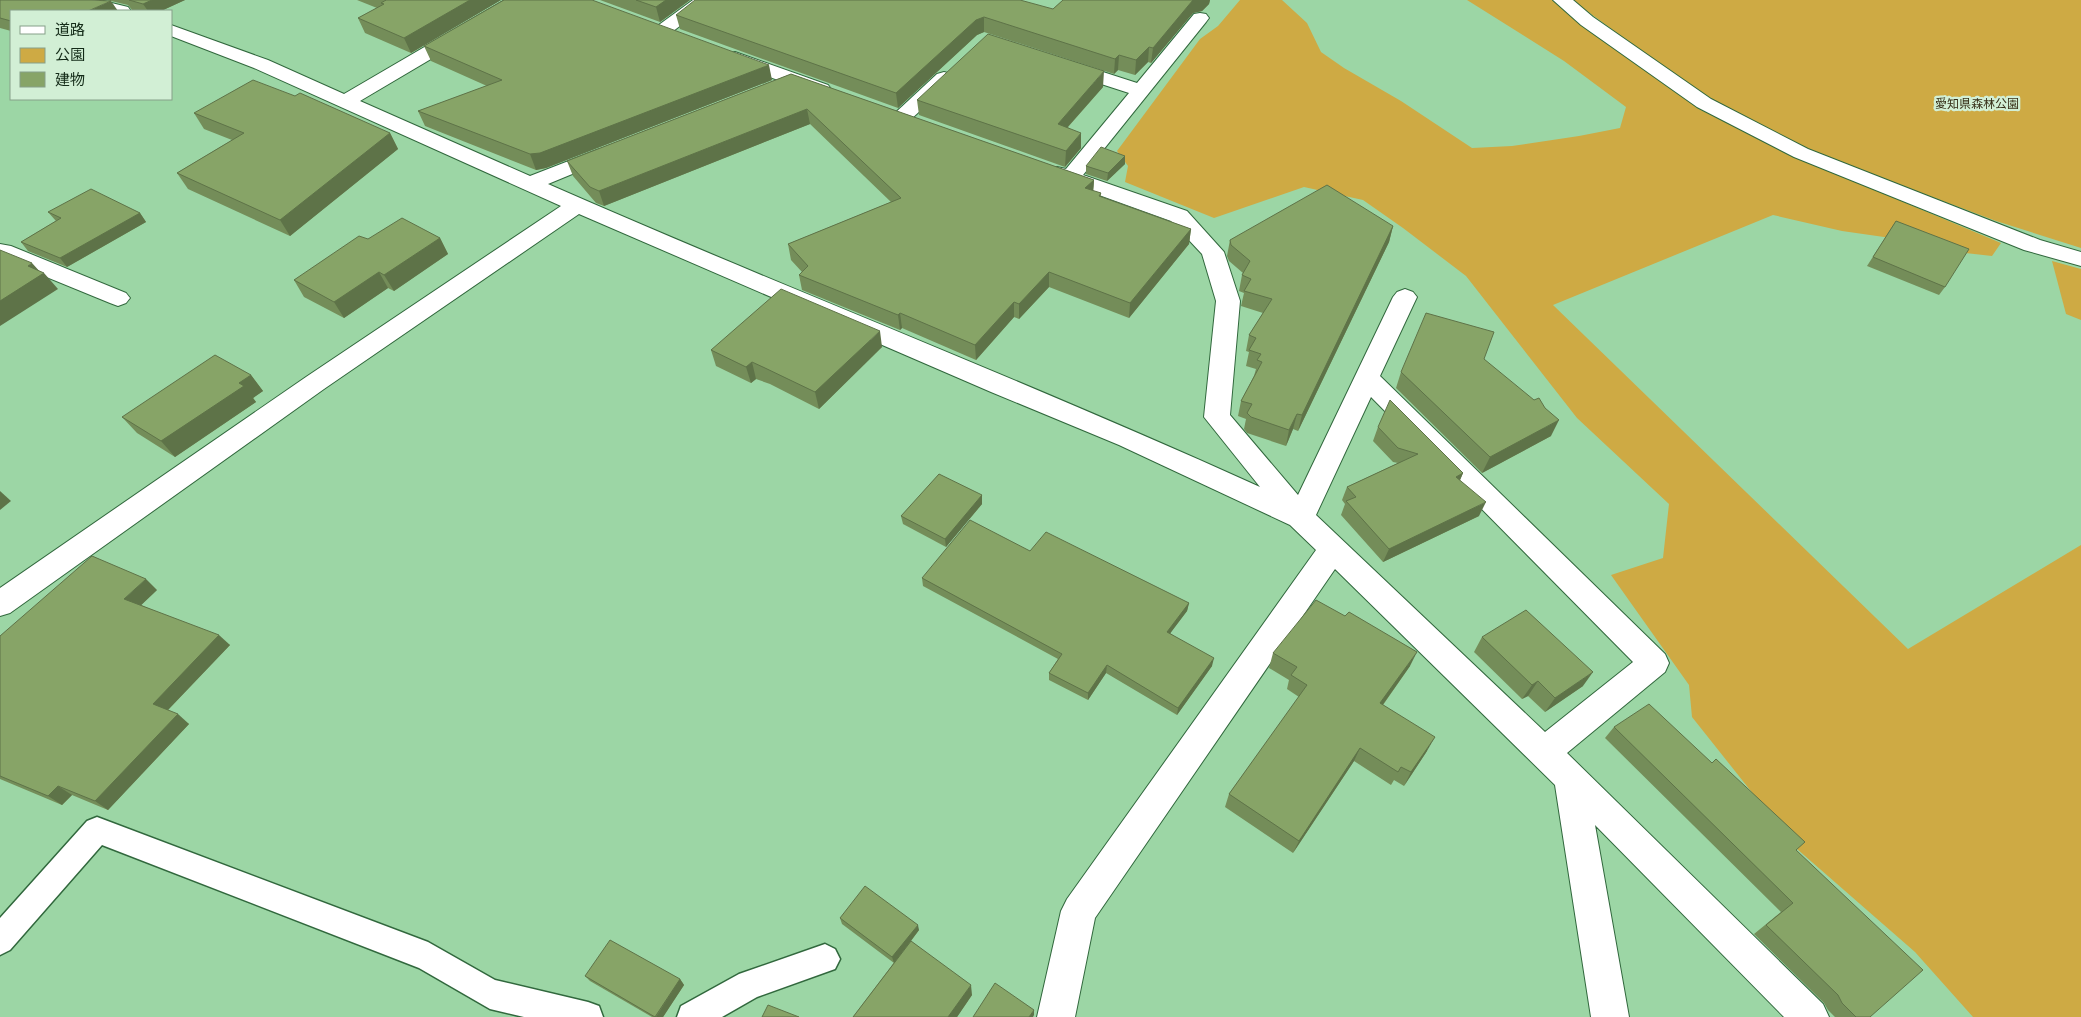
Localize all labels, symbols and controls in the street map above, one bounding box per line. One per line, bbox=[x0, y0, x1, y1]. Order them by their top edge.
legend bbox=[10, 10, 172, 100]
text: 道路 bbox=[55, 21, 85, 38]
text: 公園 bbox=[55, 46, 85, 63]
text: 建物 bbox=[55, 71, 85, 88]
park label: 愛知県森林公園 bbox=[1935, 97, 2019, 111]

